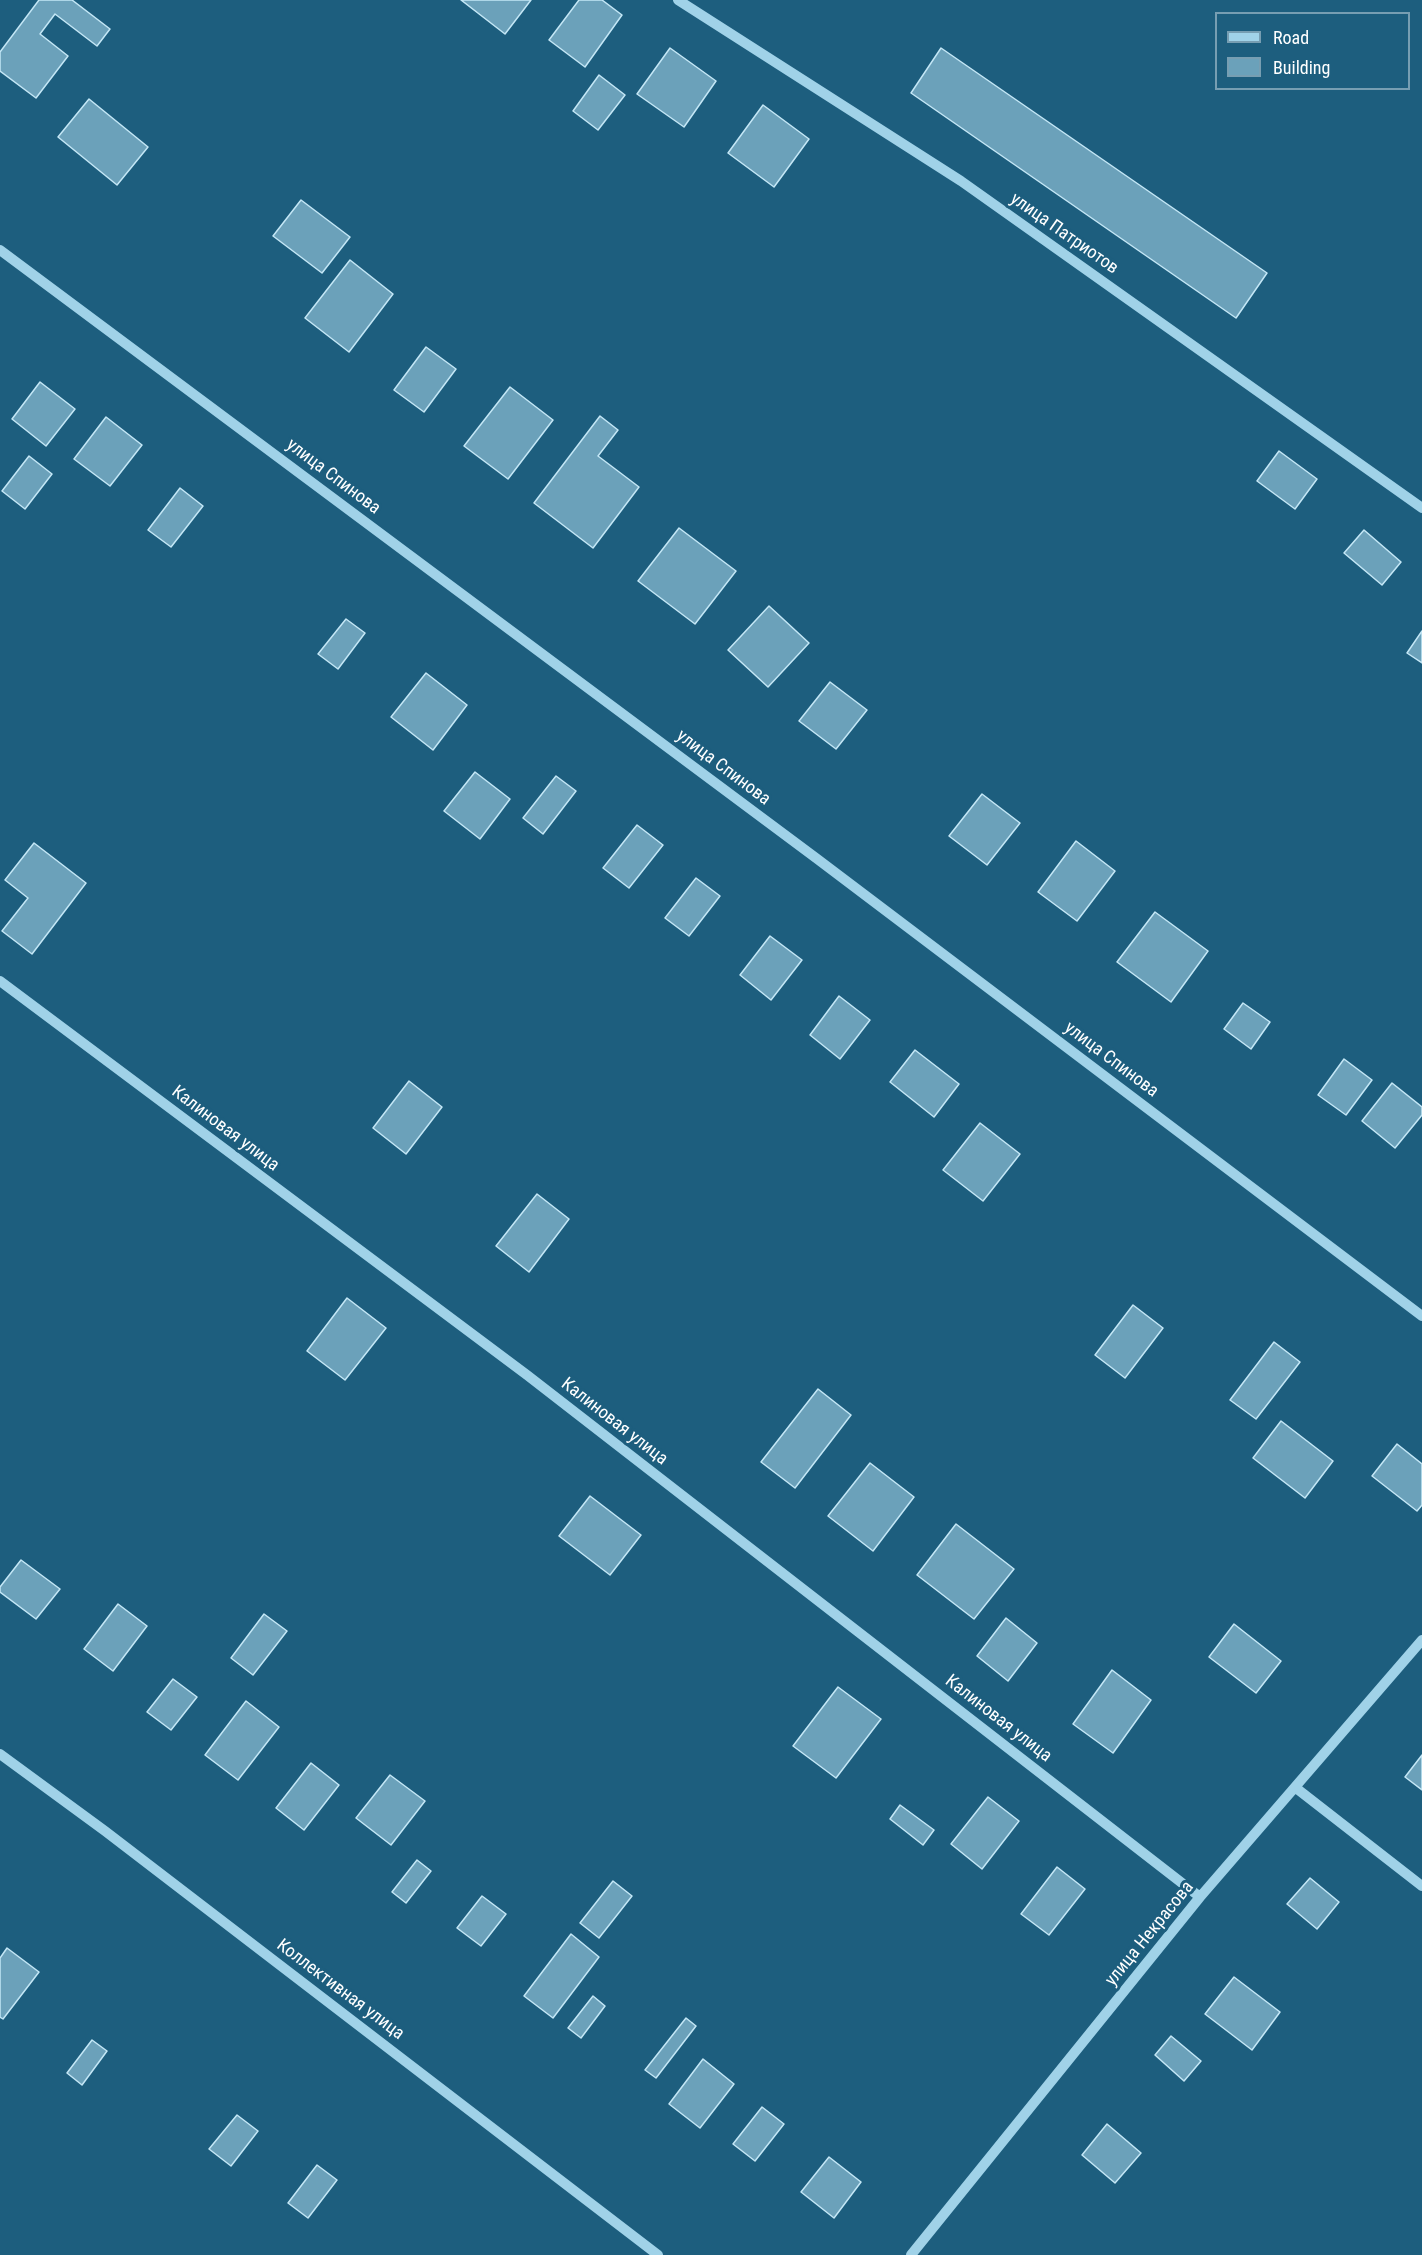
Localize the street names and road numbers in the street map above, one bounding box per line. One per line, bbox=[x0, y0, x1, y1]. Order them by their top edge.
street label: улица Патриотов bbox=[1006, 189, 1122, 279]
street label: улица Спинова bbox=[282, 435, 384, 519]
street label: улица Спинова bbox=[672, 726, 774, 810]
street label: улица Спинова bbox=[1060, 1018, 1162, 1102]
street label: Калиновая улица bbox=[167, 1081, 283, 1177]
street label: Калиновая улица bbox=[556, 1374, 672, 1470]
street label: Калиновая улица bbox=[940, 1671, 1056, 1767]
street label: улица Некрасова bbox=[1101, 1877, 1199, 1991]
street label: Коллективная улица bbox=[272, 1935, 408, 2045]

